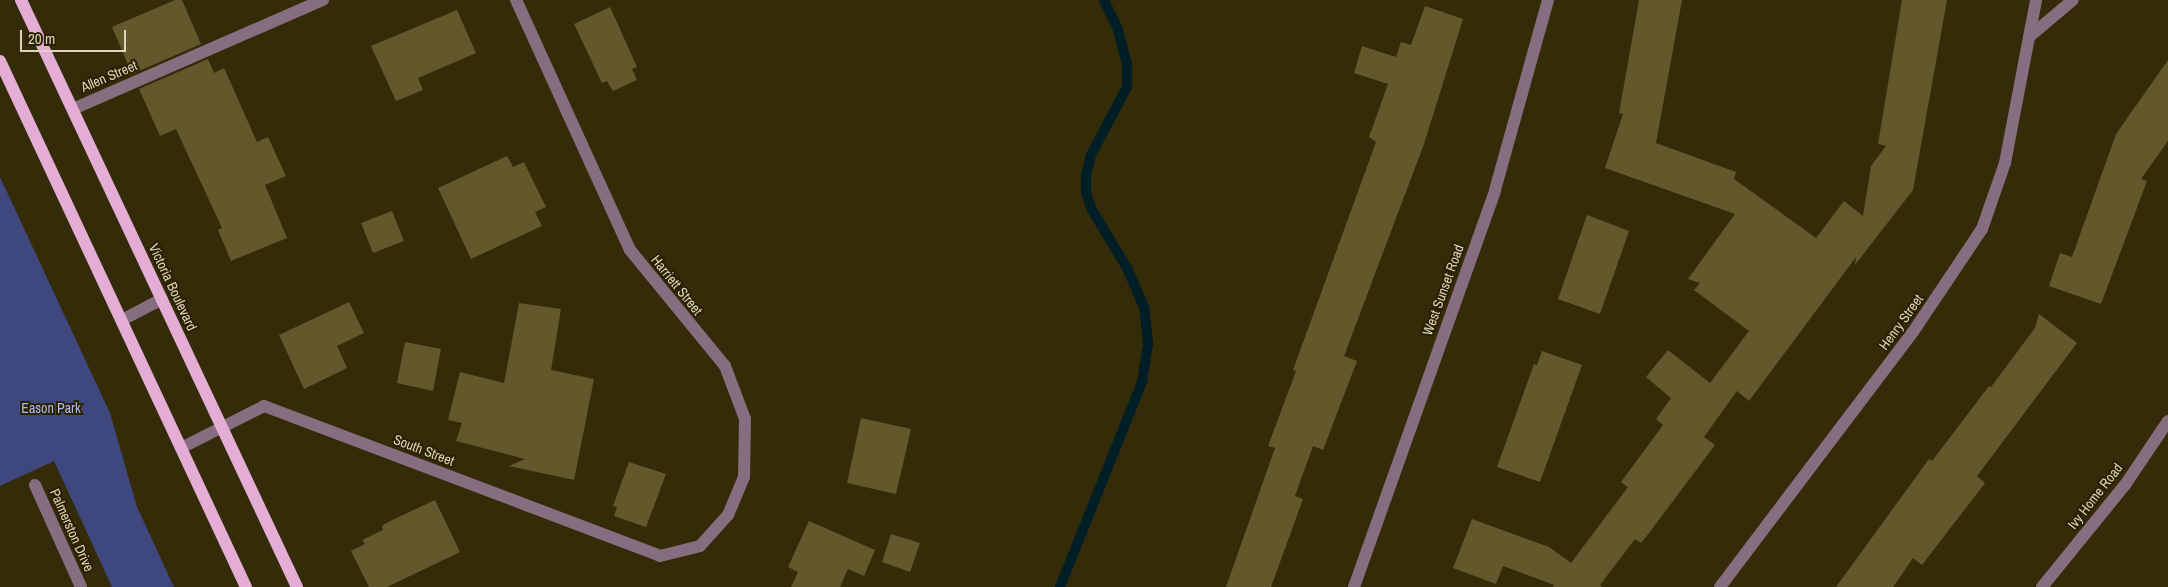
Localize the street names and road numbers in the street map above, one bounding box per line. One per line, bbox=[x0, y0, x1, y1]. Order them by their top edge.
street label: Allen Street bbox=[78, 57, 140, 95]
street label: Victoria Boulevard bbox=[145, 241, 201, 333]
street label: West Sunset Road bbox=[1419, 242, 1467, 338]
street label: Harriett Street bbox=[648, 252, 706, 318]
street label: Henry Street bbox=[1875, 291, 1927, 353]
street label: South Street bbox=[391, 431, 457, 469]
street label: Ivy Home Road bbox=[2064, 460, 2126, 532]
street label: Palmerston Drive bbox=[46, 486, 98, 574]

